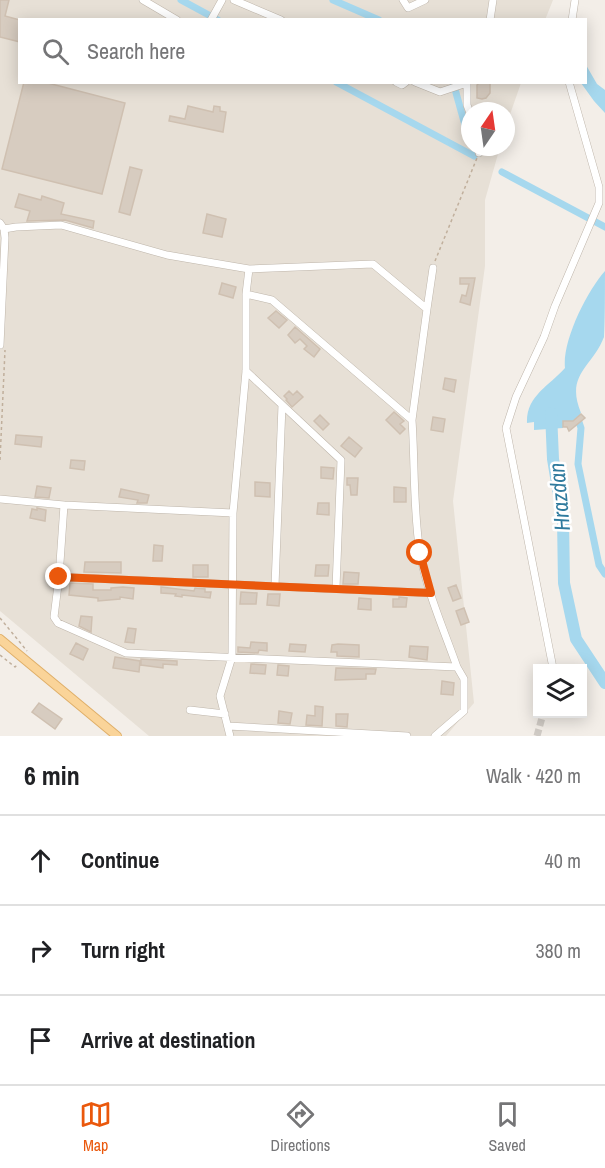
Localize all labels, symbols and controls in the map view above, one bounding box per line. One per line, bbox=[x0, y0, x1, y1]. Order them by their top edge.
search box bbox=[18, 18, 587, 84]
icon: search bbox=[39, 35, 72, 68]
text: Search here bbox=[87, 36, 185, 66]
north arrow bbox=[461, 102, 515, 156]
water label: Hrazdan bbox=[541, 462, 577, 532]
route start bbox=[406, 539, 432, 565]
route end bbox=[45, 563, 71, 589]
map controls bbox=[533, 664, 587, 718]
button: layers bbox=[533, 664, 587, 718]
text: 6 min bbox=[24, 758, 80, 793]
text: Walk · 420 m bbox=[486, 762, 581, 789]
icon: ahead bbox=[24, 844, 57, 877]
text: Continue bbox=[81, 845, 159, 875]
text: 40 m bbox=[545, 847, 581, 874]
icon: right bbox=[24, 934, 57, 967]
text: Turn right bbox=[81, 935, 165, 965]
text: 380 m bbox=[535, 937, 581, 964]
icon: arrive bbox=[24, 1024, 57, 1057]
text: Arrive at destination bbox=[81, 1025, 255, 1055]
tab: Map bbox=[79, 1098, 112, 1156]
tab: Directions bbox=[270, 1098, 330, 1156]
tab: Saved bbox=[489, 1098, 526, 1156]

